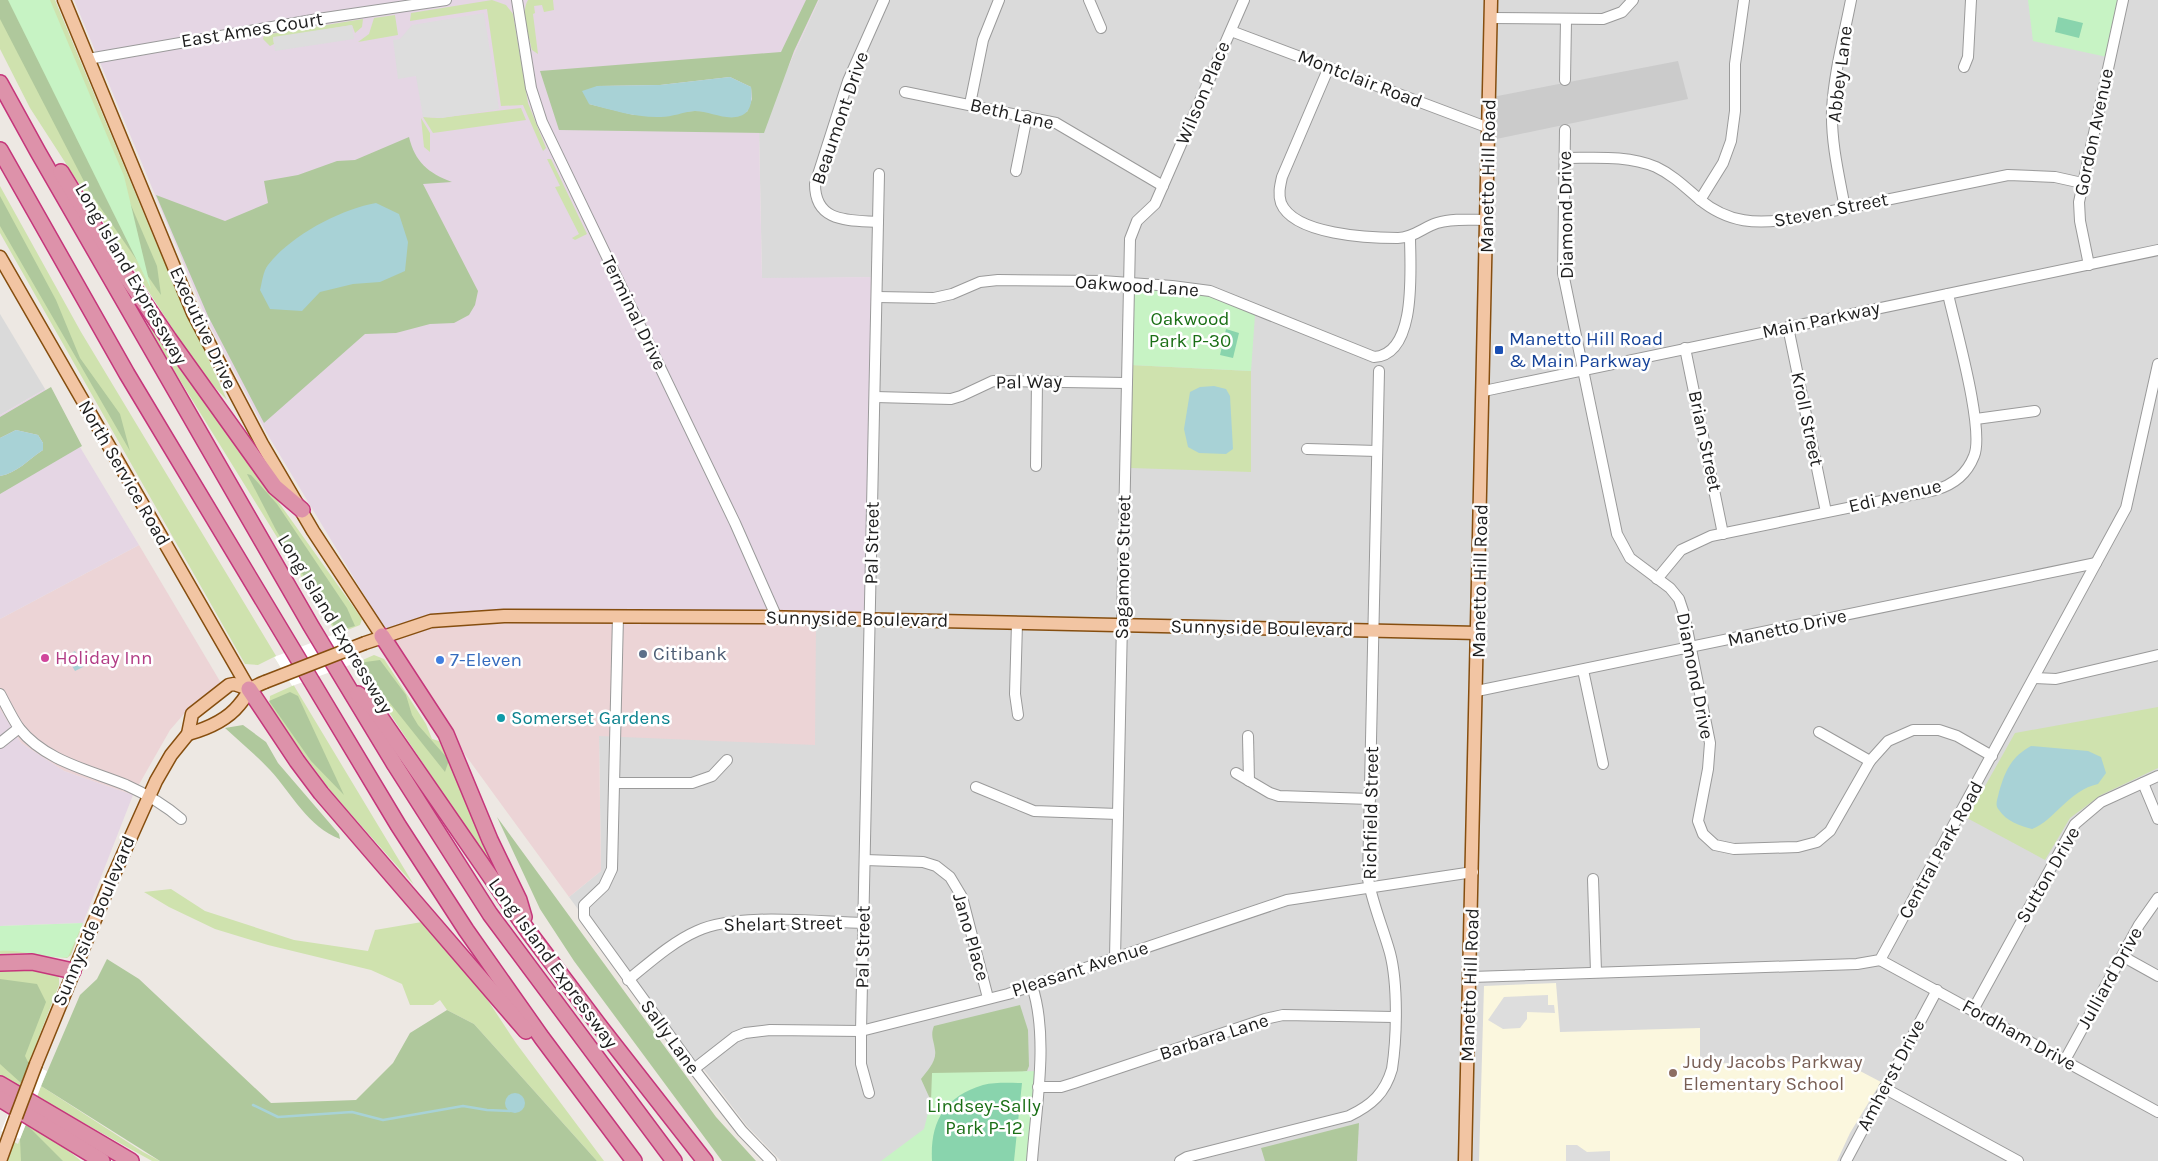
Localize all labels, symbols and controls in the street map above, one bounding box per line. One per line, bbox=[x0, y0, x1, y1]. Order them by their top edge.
street label: East Ames Court bbox=[180, 8, 324, 52]
street label: Abbey Lane bbox=[1823, 24, 1857, 124]
street label: Wilson Place bbox=[1171, 38, 1235, 148]
street label: Montclair Road bbox=[1295, 45, 1425, 113]
street label: Beaumont Drive bbox=[807, 49, 873, 187]
street label: Gordon Avenue bbox=[2070, 66, 2118, 198]
street label: Beth Lane bbox=[968, 94, 1056, 134]
street label: Manetto Hill Road bbox=[1476, 99, 1500, 253]
street label: Diamond Drive bbox=[1554, 151, 1578, 279]
street label: Long Island Expressway bbox=[70, 180, 192, 369]
street label: Steven Street bbox=[1772, 188, 1890, 232]
street label: Terminal Drive bbox=[597, 252, 671, 374]
street label: Executive Drive bbox=[165, 263, 241, 393]
street label: Oakwood Lane bbox=[1074, 271, 1200, 301]
street label: Main Parkway bbox=[1760, 297, 1882, 343]
park label: Oakwood Park P-30 bbox=[1149, 308, 1231, 352]
place label: Manetto Hill Road & Main Parkway bbox=[1509, 328, 1663, 372]
marker: Manetto Hill Road & Main Parkway bbox=[1493, 344, 1505, 356]
street label: Pal Way bbox=[996, 370, 1063, 394]
street label: Kroll Street bbox=[1786, 370, 1828, 468]
street label: Brian Street bbox=[1684, 388, 1726, 494]
street label: North Service Road bbox=[73, 396, 175, 550]
street label: Edi Avenue bbox=[1846, 475, 1944, 517]
street label: Sagamore Street bbox=[1111, 495, 1135, 639]
street label: Pal Street bbox=[860, 501, 884, 585]
street label: Manetto Hill Road bbox=[1468, 504, 1492, 658]
street label: Long Island Expressway bbox=[273, 530, 397, 718]
street label: Manetto Drive bbox=[1725, 605, 1849, 651]
street label: Sunnyside Boulevard bbox=[765, 606, 949, 632]
street label: Diamond Drive bbox=[1672, 611, 1718, 741]
street label: Sunnyside Boulevard bbox=[1170, 615, 1354, 641]
place label: Citibank bbox=[653, 643, 727, 665]
place label: Holiday Inn bbox=[55, 647, 152, 669]
marker: Citibank bbox=[637, 648, 649, 660]
place label: 7-Eleven bbox=[450, 649, 522, 671]
marker: Holiday Inn bbox=[39, 652, 51, 664]
marker: 7-Eleven bbox=[434, 654, 446, 666]
place label: Somerset Gardens bbox=[511, 707, 671, 729]
marker: Somerset Gardens bbox=[495, 712, 507, 724]
street label: Richfield Street bbox=[1359, 746, 1383, 880]
street label: Central Park Road bbox=[1894, 777, 1988, 923]
street label: Sutton Drive bbox=[2011, 823, 2085, 927]
street label: Sunnyside Boulevard bbox=[48, 833, 140, 1009]
street label: Long Island Expressway bbox=[484, 873, 622, 1053]
street label: Jano Place bbox=[948, 891, 994, 983]
street label: Pal Street bbox=[851, 905, 875, 989]
street label: Manetto Hill Road bbox=[1456, 908, 1484, 1062]
street label: Shelart Street bbox=[723, 912, 843, 936]
street label: Julliard Drive bbox=[2073, 923, 2147, 1033]
street label: Pleasant Avenue bbox=[1009, 937, 1151, 1001]
street label: Fordham Drive bbox=[1958, 995, 2080, 1075]
street label: Sally Lane bbox=[636, 996, 704, 1078]
street label: Barbara Lane bbox=[1157, 1009, 1271, 1065]
street label: Amherst Drive bbox=[1852, 1016, 1930, 1134]
place label: Judy Jacobs Parkway Elementary School bbox=[1683, 1051, 1863, 1095]
marker: Judy Jacobs Parkway Elementary School bbox=[1667, 1067, 1679, 1079]
park label: Lindsey-Sally Park P-12 bbox=[927, 1095, 1041, 1139]

